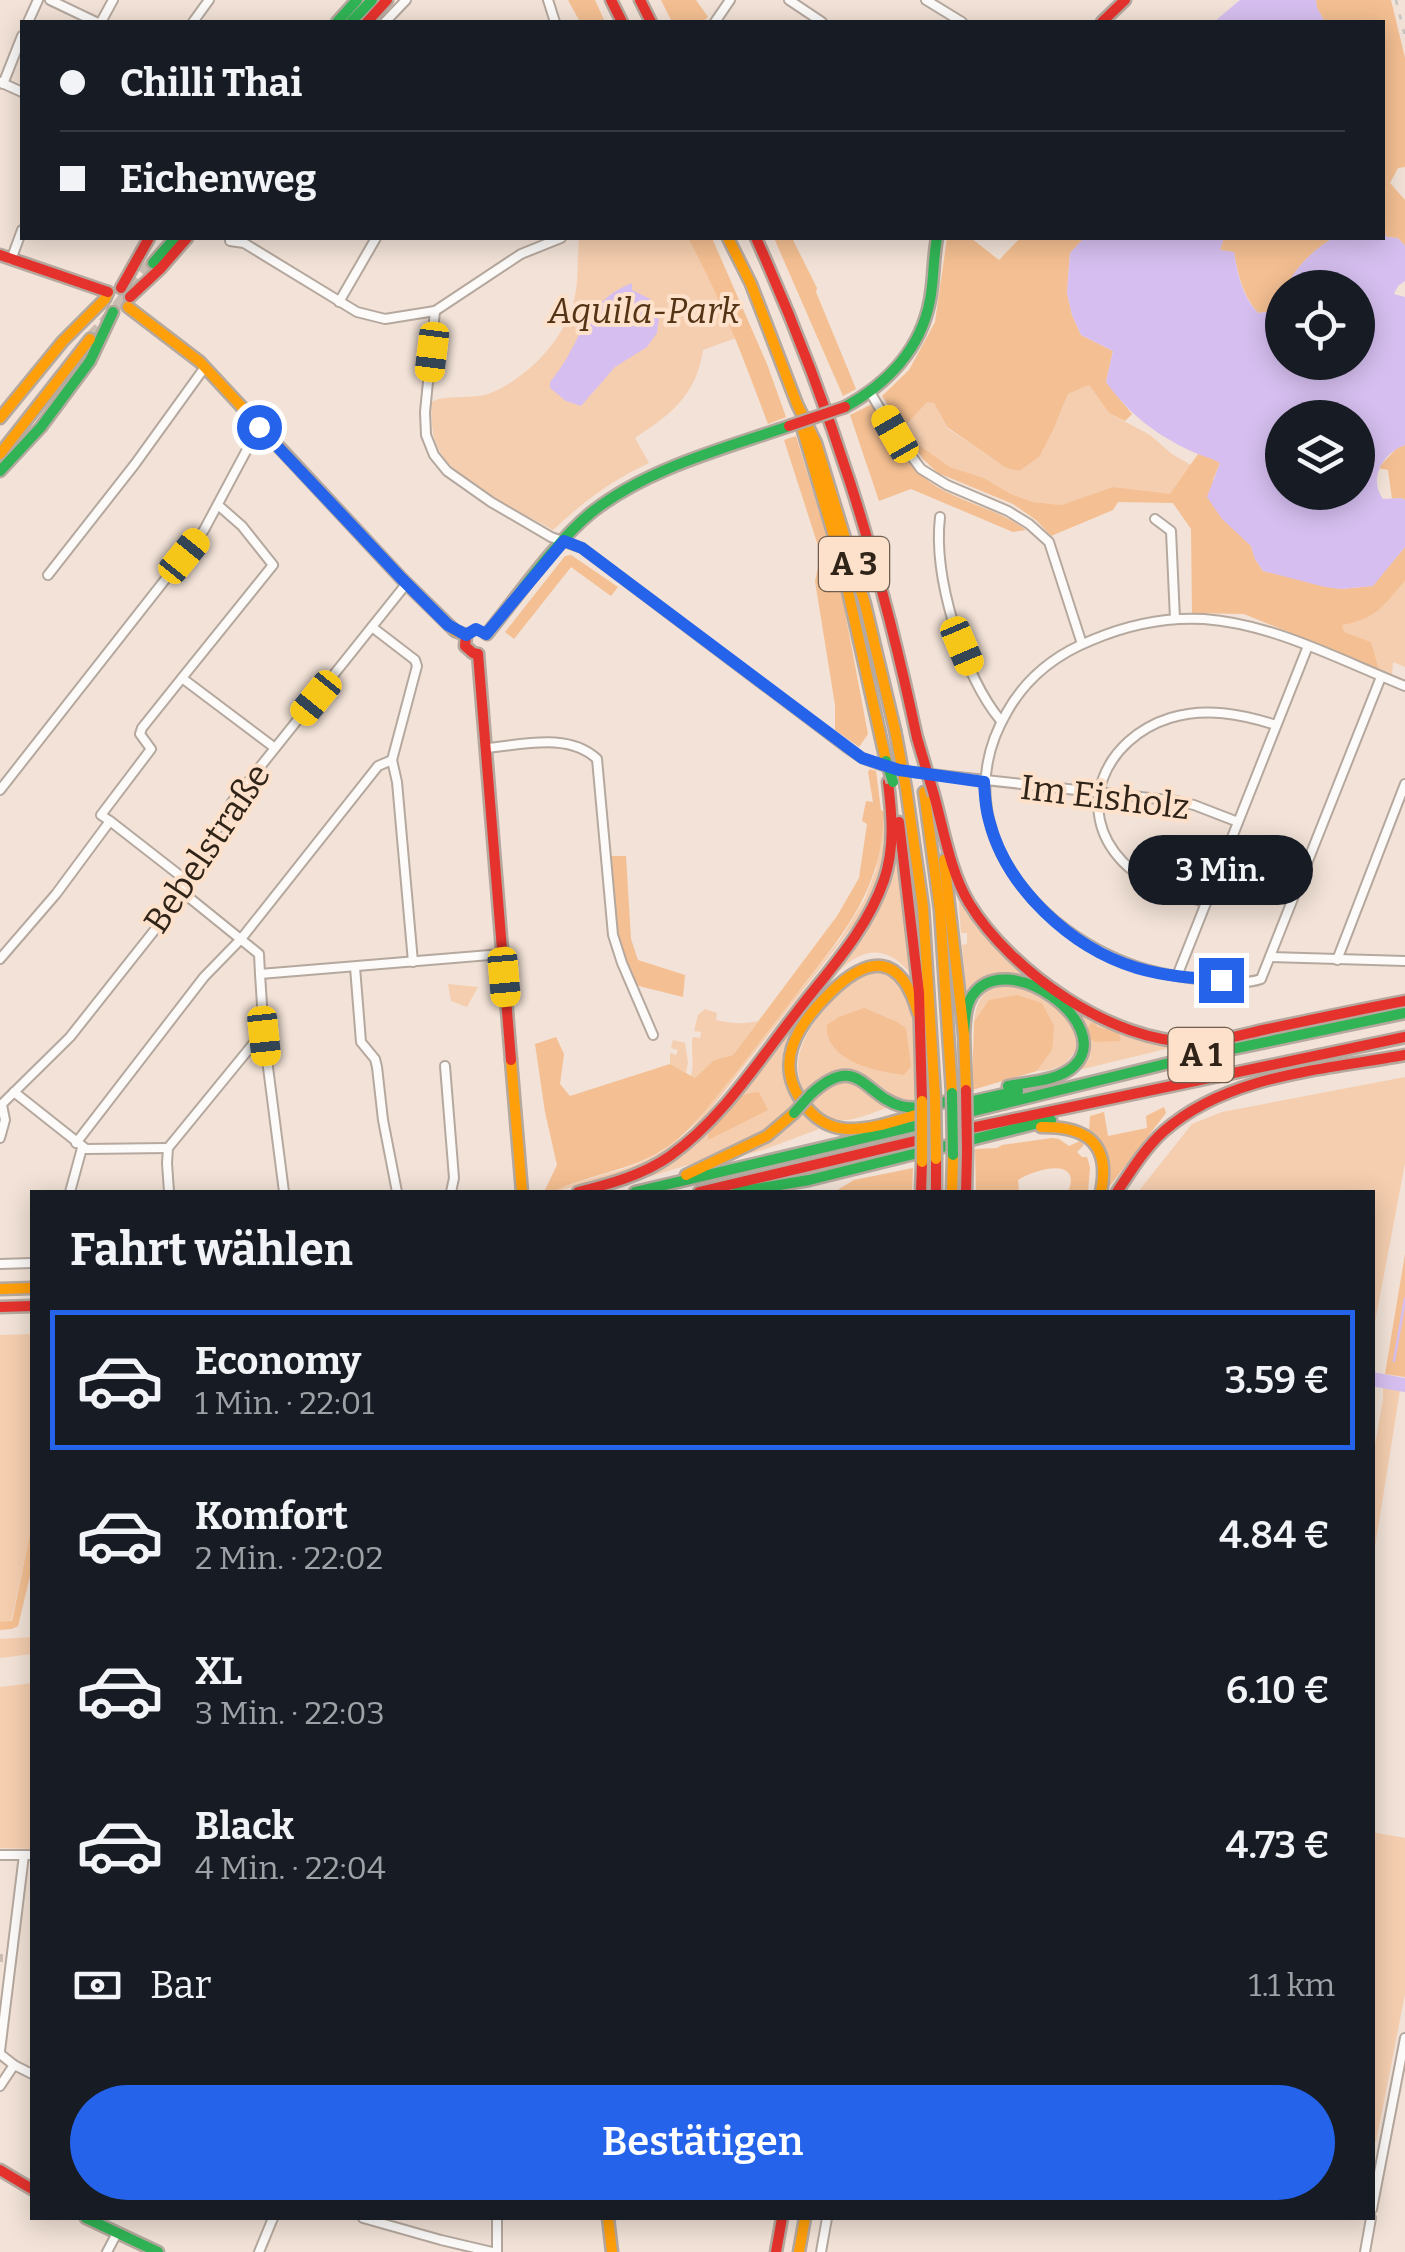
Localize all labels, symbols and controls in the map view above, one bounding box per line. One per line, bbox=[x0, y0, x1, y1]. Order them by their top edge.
text: Chilli Thai bbox=[120, 60, 302, 106]
text: Eichenweg bbox=[120, 156, 316, 202]
map controls bbox=[1265, 270, 1375, 510]
button: locate bbox=[1265, 270, 1375, 380]
park label: Aquila-Park bbox=[546, 290, 741, 332]
car bbox=[413, 320, 451, 384]
button: layers bbox=[1265, 400, 1375, 510]
car bbox=[867, 401, 923, 467]
route start bbox=[237, 405, 282, 450]
car bbox=[153, 523, 215, 589]
road number: A 3 bbox=[819, 537, 889, 591]
car bbox=[936, 613, 988, 679]
car bbox=[285, 665, 347, 731]
street label: Bebelstraße bbox=[135, 755, 279, 941]
street label: Im Eisholz bbox=[1018, 766, 1192, 828]
callout: 3 Min. bbox=[1128, 835, 1314, 905]
text: 3 Min. bbox=[1175, 851, 1266, 889]
car bbox=[486, 946, 522, 1008]
route end bbox=[1199, 958, 1244, 1003]
car bbox=[246, 1005, 282, 1067]
road number: A 1 bbox=[1168, 1028, 1234, 1082]
text: Fahrt wählen bbox=[70, 1223, 353, 1277]
icon: car bbox=[75, 1335, 165, 1425]
text: Economy bbox=[195, 1338, 361, 1384]
text: 3.59 € bbox=[1225, 1357, 1330, 1403]
text: 1 Min. · 22:01 bbox=[195, 1384, 374, 1422]
icon: car bbox=[75, 1490, 165, 1580]
text: Komfort bbox=[195, 1493, 348, 1539]
text: 4.84 € bbox=[1219, 1512, 1330, 1558]
text: 2 Min. · 22:02 bbox=[195, 1539, 383, 1577]
icon: car bbox=[75, 1645, 165, 1735]
text: XL bbox=[195, 1648, 242, 1694]
text: 6.10 € bbox=[1226, 1667, 1330, 1713]
text: 3 Min. · 22:03 bbox=[195, 1694, 385, 1732]
icon: car bbox=[75, 1800, 165, 1890]
text: Black bbox=[195, 1803, 294, 1849]
text: 4.73 € bbox=[1226, 1822, 1330, 1868]
text: 4 Min. · 22:04 bbox=[195, 1849, 386, 1887]
icon: cash bbox=[70, 1958, 125, 2013]
text: Bar bbox=[150, 1962, 211, 2008]
text: 1.1 km bbox=[1249, 1966, 1335, 2004]
button: Bestätigen bbox=[70, 2085, 1335, 2200]

